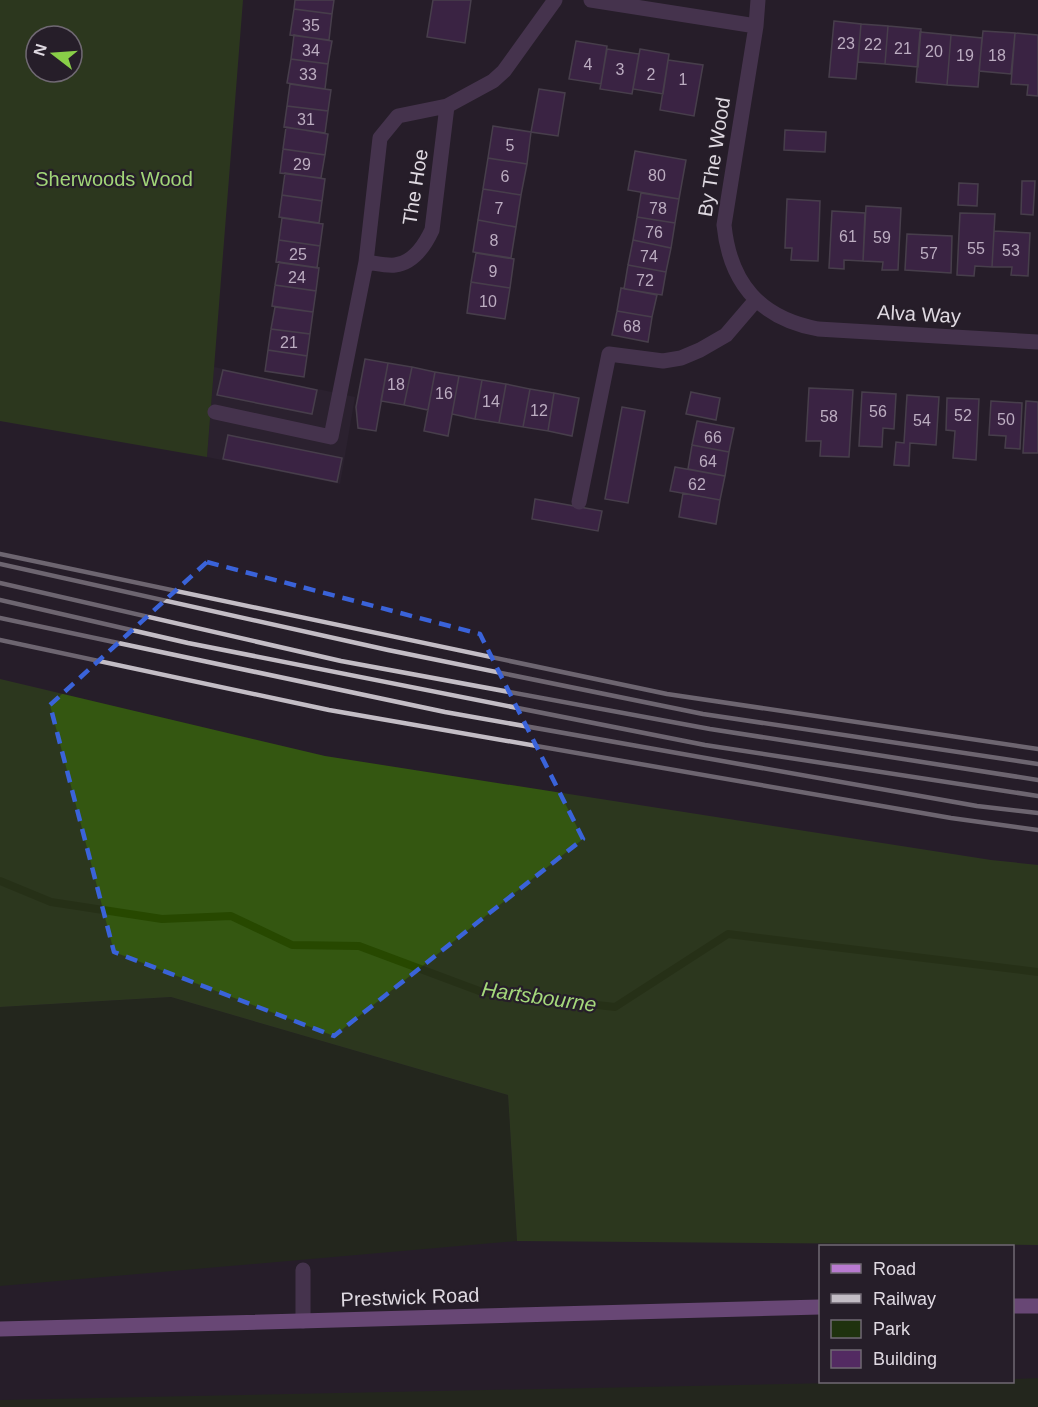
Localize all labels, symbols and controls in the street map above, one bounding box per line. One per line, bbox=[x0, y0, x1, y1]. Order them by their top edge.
house number: 35 bbox=[302, 17, 320, 34]
north arrow bbox=[24, 24, 84, 84]
house number: 23 bbox=[837, 35, 855, 52]
house number: 22 bbox=[864, 36, 882, 53]
house number: 21 bbox=[894, 40, 912, 57]
text: N bbox=[30, 42, 50, 58]
house number: 34 bbox=[302, 42, 320, 59]
house number: 20 bbox=[925, 43, 943, 60]
house number: 19 bbox=[956, 47, 974, 64]
house number: 18 bbox=[988, 47, 1006, 64]
house number: 4 bbox=[584, 56, 593, 73]
house number: 3 bbox=[616, 61, 625, 78]
house number: 33 bbox=[299, 66, 317, 83]
house number: 2 bbox=[647, 66, 656, 83]
house number: 1 bbox=[679, 71, 688, 88]
street label: By The Wood bbox=[694, 96, 734, 218]
house number: 31 bbox=[297, 111, 315, 128]
house number: 5 bbox=[506, 137, 515, 154]
street label: The Hoe bbox=[398, 147, 432, 227]
house number: 29 bbox=[293, 156, 311, 173]
house number: 80 bbox=[648, 167, 666, 184]
park label: Sherwoods Wood bbox=[35, 168, 193, 190]
house number: 6 bbox=[501, 168, 510, 185]
house number: 7 bbox=[495, 200, 504, 217]
house number: 78 bbox=[649, 200, 667, 217]
house number: 76 bbox=[645, 224, 663, 241]
house number: 61 bbox=[839, 228, 857, 245]
house number: 59 bbox=[873, 229, 891, 246]
house number: 8 bbox=[490, 232, 499, 249]
house number: 55 bbox=[967, 240, 985, 257]
house number: 53 bbox=[1002, 242, 1020, 259]
house number: 57 bbox=[920, 245, 938, 262]
house number: 25 bbox=[289, 246, 307, 263]
house number: 74 bbox=[640, 248, 658, 265]
house number: 9 bbox=[489, 263, 498, 280]
house number: 24 bbox=[288, 269, 306, 286]
house number: 72 bbox=[636, 272, 654, 289]
house number: 10 bbox=[479, 293, 497, 310]
street label: Alva Way bbox=[877, 301, 961, 327]
house number: 68 bbox=[623, 318, 641, 335]
house number: 21 bbox=[280, 334, 298, 351]
house number: 18 bbox=[387, 376, 405, 393]
house number: 16 bbox=[435, 385, 453, 402]
house number: 14 bbox=[482, 393, 500, 410]
house number: 12 bbox=[530, 402, 548, 419]
house number: 56 bbox=[869, 403, 887, 420]
house number: 52 bbox=[954, 407, 972, 424]
house number: 58 bbox=[820, 408, 838, 425]
house number: 50 bbox=[997, 411, 1015, 428]
house number: 54 bbox=[913, 412, 931, 429]
house number: 66 bbox=[704, 429, 722, 446]
house number: 64 bbox=[699, 453, 717, 470]
house number: 62 bbox=[688, 476, 706, 493]
water label: Hartsbourne bbox=[480, 977, 598, 1016]
legend bbox=[819, 1245, 1014, 1383]
text: Road bbox=[873, 1259, 916, 1279]
street label: Prestwick Road bbox=[340, 1284, 480, 1310]
text: Railway bbox=[873, 1289, 936, 1309]
text: Park bbox=[873, 1319, 911, 1339]
text: Building bbox=[873, 1349, 937, 1369]

